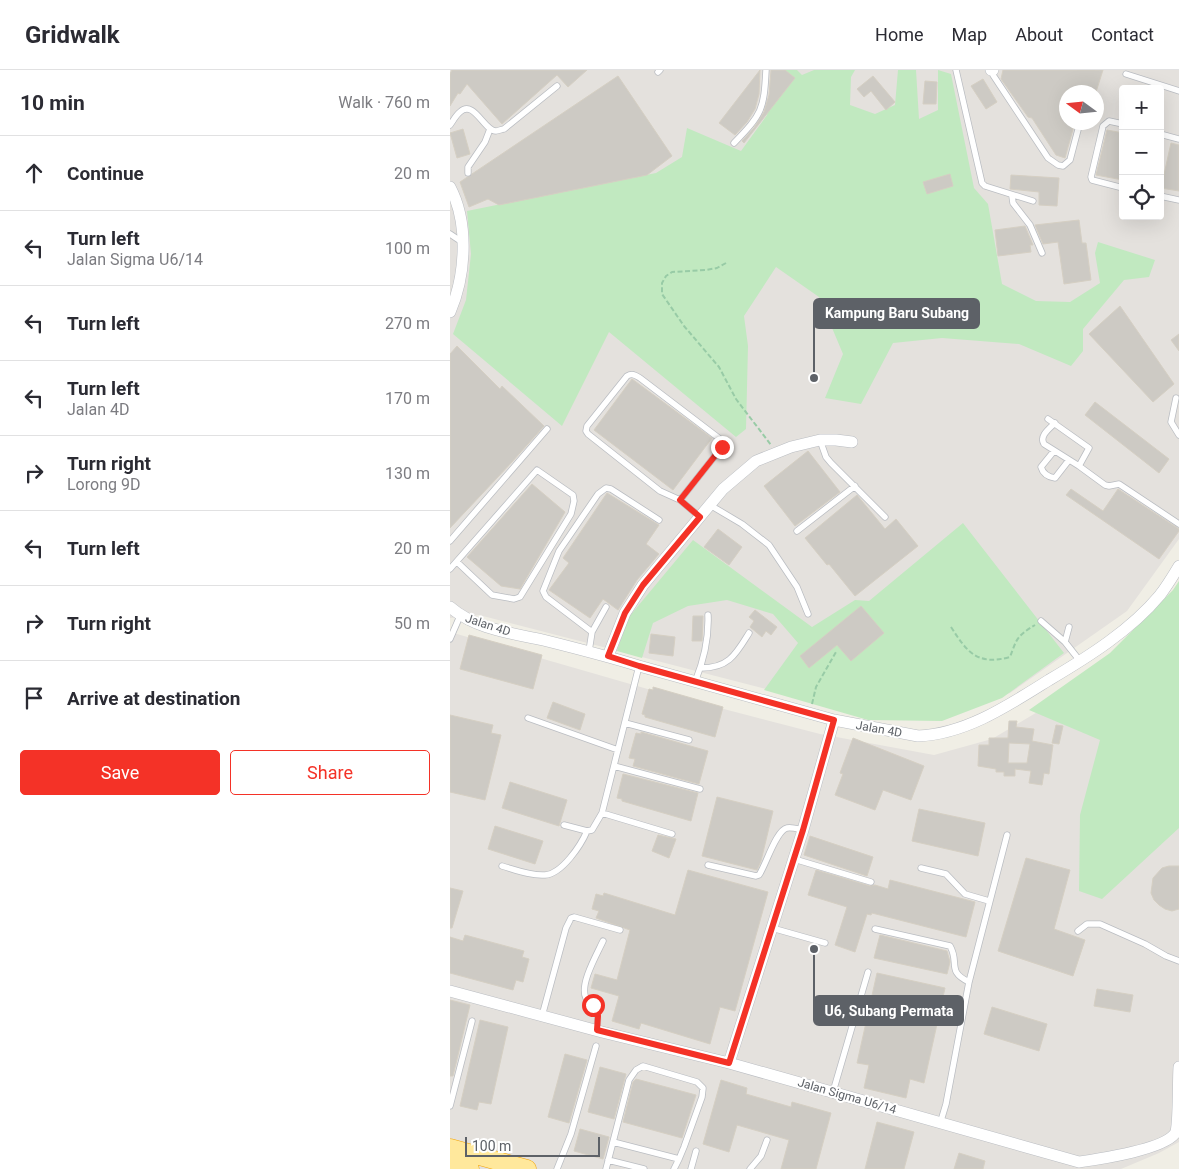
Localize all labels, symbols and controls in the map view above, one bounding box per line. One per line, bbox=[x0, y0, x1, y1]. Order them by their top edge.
text: Gridwalk bbox=[25, 21, 120, 49]
text: Home bbox=[875, 24, 924, 45]
text: Map bbox=[952, 24, 987, 45]
text: About bbox=[1015, 24, 1063, 45]
text: Contact bbox=[1091, 24, 1154, 45]
north arrow bbox=[1059, 85, 1104, 130]
map controls bbox=[1119, 85, 1164, 220]
button: + bbox=[1119, 85, 1164, 130]
text: 10 min bbox=[20, 91, 85, 115]
text: Walk · 760 m bbox=[338, 93, 430, 112]
button: − bbox=[1119, 130, 1164, 175]
icon: ahead bbox=[20, 159, 48, 187]
text: Continue bbox=[67, 162, 144, 185]
text: 20 m bbox=[394, 164, 430, 183]
button: locate bbox=[1119, 175, 1164, 220]
text: Turn left bbox=[67, 227, 140, 250]
icon: left bbox=[20, 234, 48, 262]
text: 100 m bbox=[385, 239, 430, 258]
text: Jalan Sigma U6/14 bbox=[67, 250, 203, 269]
callout: Kampung Baru Subang bbox=[814, 299, 979, 328]
text: Kampung Baru Subang bbox=[825, 305, 969, 321]
icon: left bbox=[20, 309, 48, 337]
text: Turn left bbox=[67, 312, 140, 335]
text: 270 m bbox=[385, 314, 430, 333]
text: Turn left bbox=[67, 377, 140, 400]
icon: left bbox=[20, 384, 48, 412]
text: 170 m bbox=[385, 389, 430, 408]
text: Jalan 4D bbox=[67, 400, 129, 419]
route end bbox=[711, 436, 734, 459]
text: Turn right bbox=[67, 452, 151, 475]
icon: right bbox=[20, 459, 48, 487]
text: 130 m bbox=[385, 464, 430, 483]
text: Lorong 9D bbox=[67, 475, 140, 494]
icon: left bbox=[20, 534, 48, 562]
text: Turn left bbox=[67, 537, 140, 560]
text: 20 m bbox=[394, 539, 430, 558]
icon: right bbox=[20, 609, 48, 637]
street label: Jalan 4D bbox=[464, 611, 513, 639]
text: Turn right bbox=[67, 612, 151, 635]
text: 50 m bbox=[394, 614, 430, 633]
icon: arrive bbox=[20, 684, 48, 712]
text: Arrive at destination bbox=[67, 687, 240, 710]
street label: Jalan 4D bbox=[855, 718, 903, 740]
button: Save bbox=[20, 750, 220, 795]
button: Share bbox=[230, 750, 430, 795]
route start bbox=[582, 994, 605, 1017]
callout: U6, Subang Permata bbox=[814, 996, 963, 1025]
text: U6, Subang Permata bbox=[825, 1003, 954, 1019]
street label: Jalan Sigma U6/14 bbox=[796, 1075, 898, 1117]
scale bar bbox=[465, 1134, 600, 1157]
text: 100 m bbox=[472, 1138, 511, 1154]

